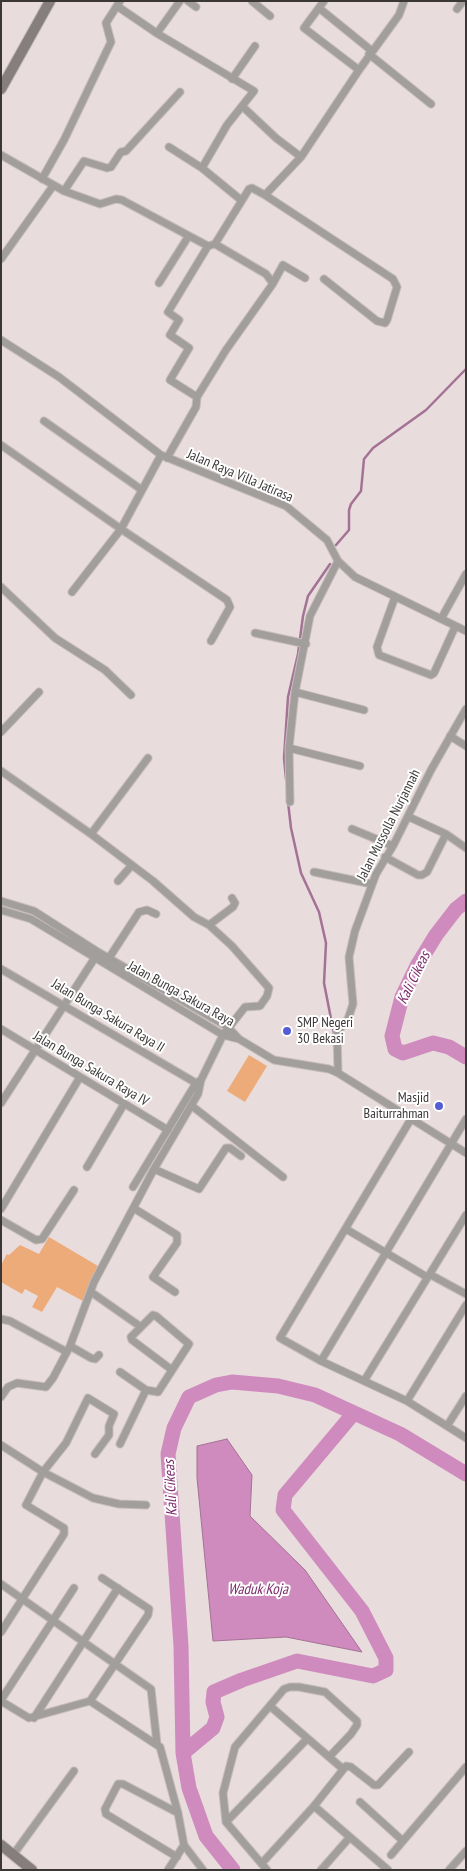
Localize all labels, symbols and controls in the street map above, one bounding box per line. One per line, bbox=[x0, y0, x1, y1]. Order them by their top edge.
street label: Jalan Raya Villa Jatirasa bbox=[185, 446, 295, 506]
street label: Jalan Mussolla Nurjannah bbox=[354, 767, 424, 883]
water label: Kali Cikeas bbox=[394, 949, 434, 1007]
street label: Jalan Bunga Sakura Raya bbox=[125, 958, 237, 1030]
street label: Jalan Bunga Sakura Raya II bbox=[49, 976, 167, 1056]
place label: SMP Negeri 30 Bekasi bbox=[297, 1015, 353, 1048]
marker: SMP Negeri 30 Bekasi bbox=[281, 1025, 293, 1037]
street label: Jalan Bunga Sakura Raya IV bbox=[30, 1028, 152, 1110]
place label: Masjid Baiturrahman bbox=[364, 1090, 429, 1122]
marker: Masjid Baiturrahman bbox=[433, 1100, 445, 1112]
water label: Kali Cikeas bbox=[161, 1460, 181, 1516]
water label: Waduk Koja bbox=[228, 1581, 288, 1599]

